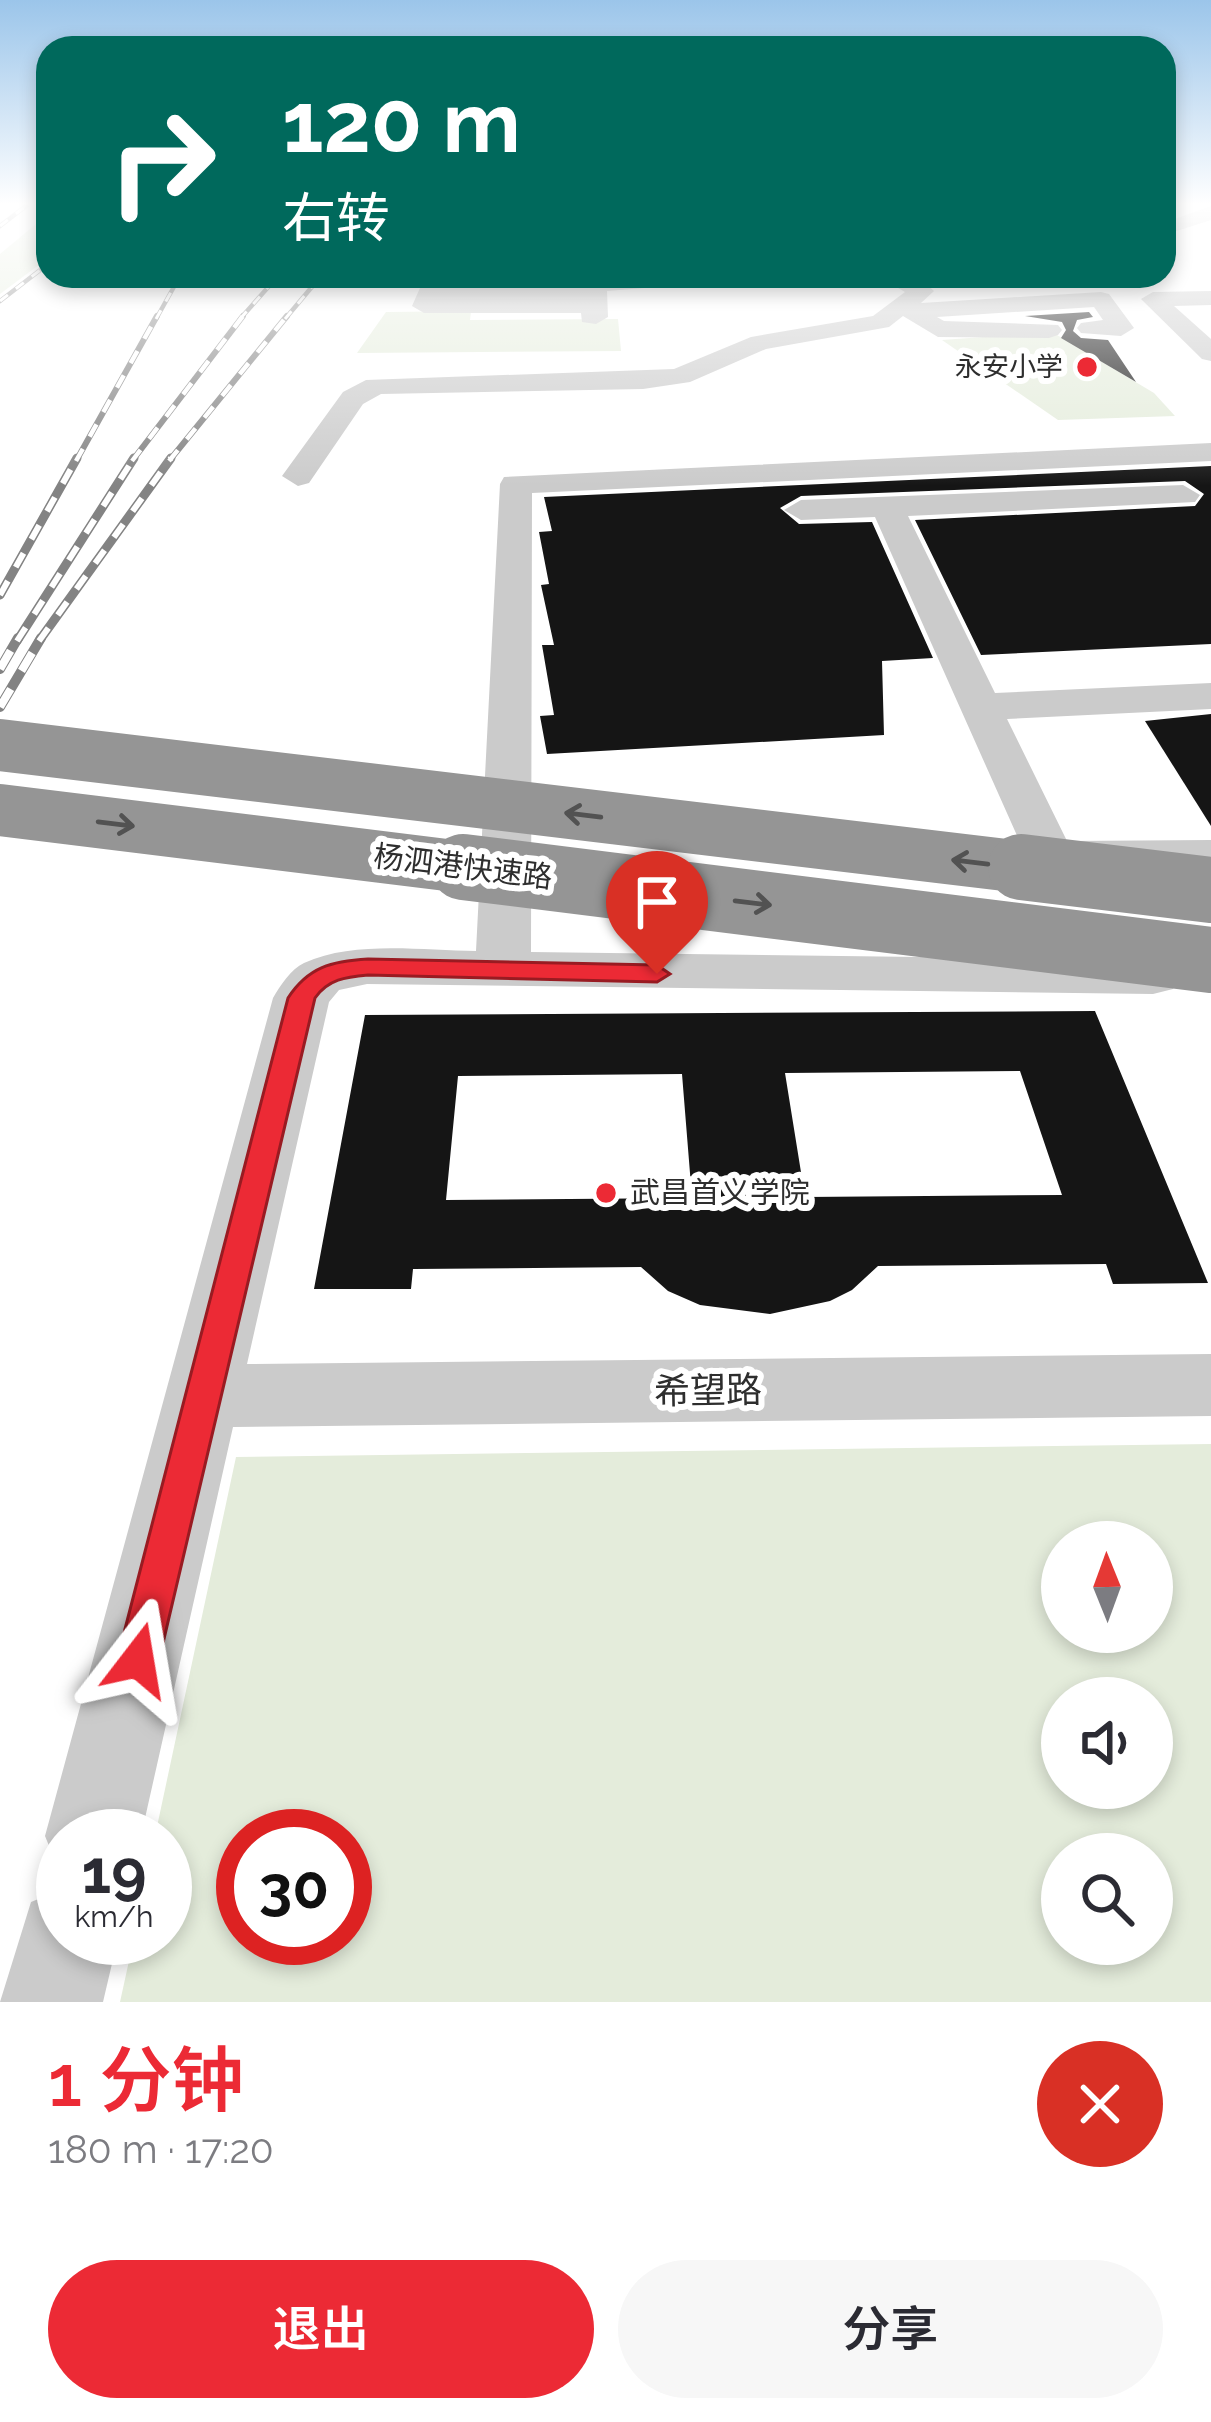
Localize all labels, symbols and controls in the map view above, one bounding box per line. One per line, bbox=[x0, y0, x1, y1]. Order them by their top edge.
text: 120 m bbox=[282, 73, 521, 172]
icon: right bbox=[84, 84, 240, 240]
text: 右转 bbox=[282, 186, 390, 250]
place label: 永安小学 bbox=[955, 351, 1063, 382]
marker: 永安小学 bbox=[1074, 354, 1100, 380]
one-way arrow bbox=[564, 803, 603, 825]
one-way arrow bbox=[96, 814, 135, 836]
street label: 杨泗港快速路 bbox=[372, 838, 555, 895]
one-way arrow bbox=[951, 850, 990, 873]
pin bbox=[606, 851, 708, 974]
icon: arrive bbox=[624, 869, 690, 935]
one-way arrow bbox=[733, 892, 772, 914]
place label: 武昌首义学院 bbox=[630, 1175, 810, 1210]
marker: 武昌首义学院 bbox=[593, 1180, 619, 1206]
street label: 希望路 bbox=[654, 1368, 762, 1412]
north arrow bbox=[1041, 1521, 1173, 1653]
map controls bbox=[1041, 1521, 1173, 1965]
position arrow bbox=[75, 1597, 201, 1723]
button: sound bbox=[1041, 1677, 1173, 1809]
speed limit sign: 30 bbox=[216, 1809, 372, 1965]
button: search bbox=[1041, 1833, 1173, 1965]
text: 19 bbox=[82, 1837, 146, 1907]
text: km/h bbox=[74, 1899, 154, 1934]
text: 1 分钟 bbox=[48, 2038, 244, 2123]
button: close bbox=[1037, 2041, 1163, 2167]
text: 180 m · 17:20 bbox=[48, 2126, 274, 2172]
button: 退出 bbox=[48, 2260, 594, 2398]
button: 分享 bbox=[618, 2260, 1163, 2398]

